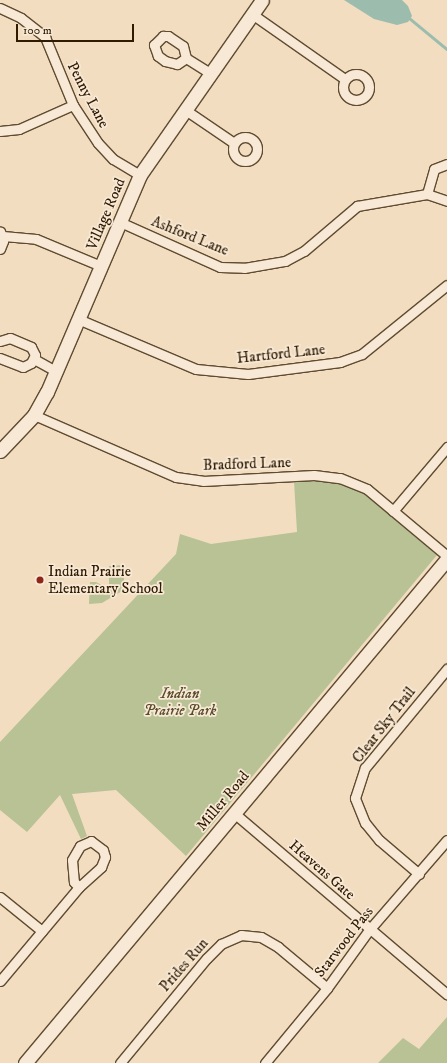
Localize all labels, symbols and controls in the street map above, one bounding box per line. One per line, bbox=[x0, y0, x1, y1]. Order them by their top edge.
scale bar bbox=[18, 16, 136, 42]
text: 100 m bbox=[23, 23, 52, 38]
street label: Penny Lane bbox=[63, 59, 113, 131]
street label: Village Road bbox=[83, 175, 129, 253]
street label: Ashford Lane bbox=[149, 212, 231, 260]
street label: Hartford Lane bbox=[236, 340, 326, 368]
street label: Bradford Lane bbox=[203, 453, 291, 475]
place label: Indian Prairie Elementary School bbox=[48, 562, 163, 597]
marker: Indian Prairie Elementary School bbox=[35, 575, 45, 585]
street label: Clear Sky Trail bbox=[349, 683, 419, 767]
park label: Indian Prairie Park bbox=[144, 684, 216, 719]
street label: Miller Road bbox=[193, 767, 253, 835]
street label: Heavens Gate bbox=[285, 836, 359, 904]
street label: Starwood Pass bbox=[311, 903, 377, 981]
street label: Prides Run bbox=[156, 935, 212, 995]

